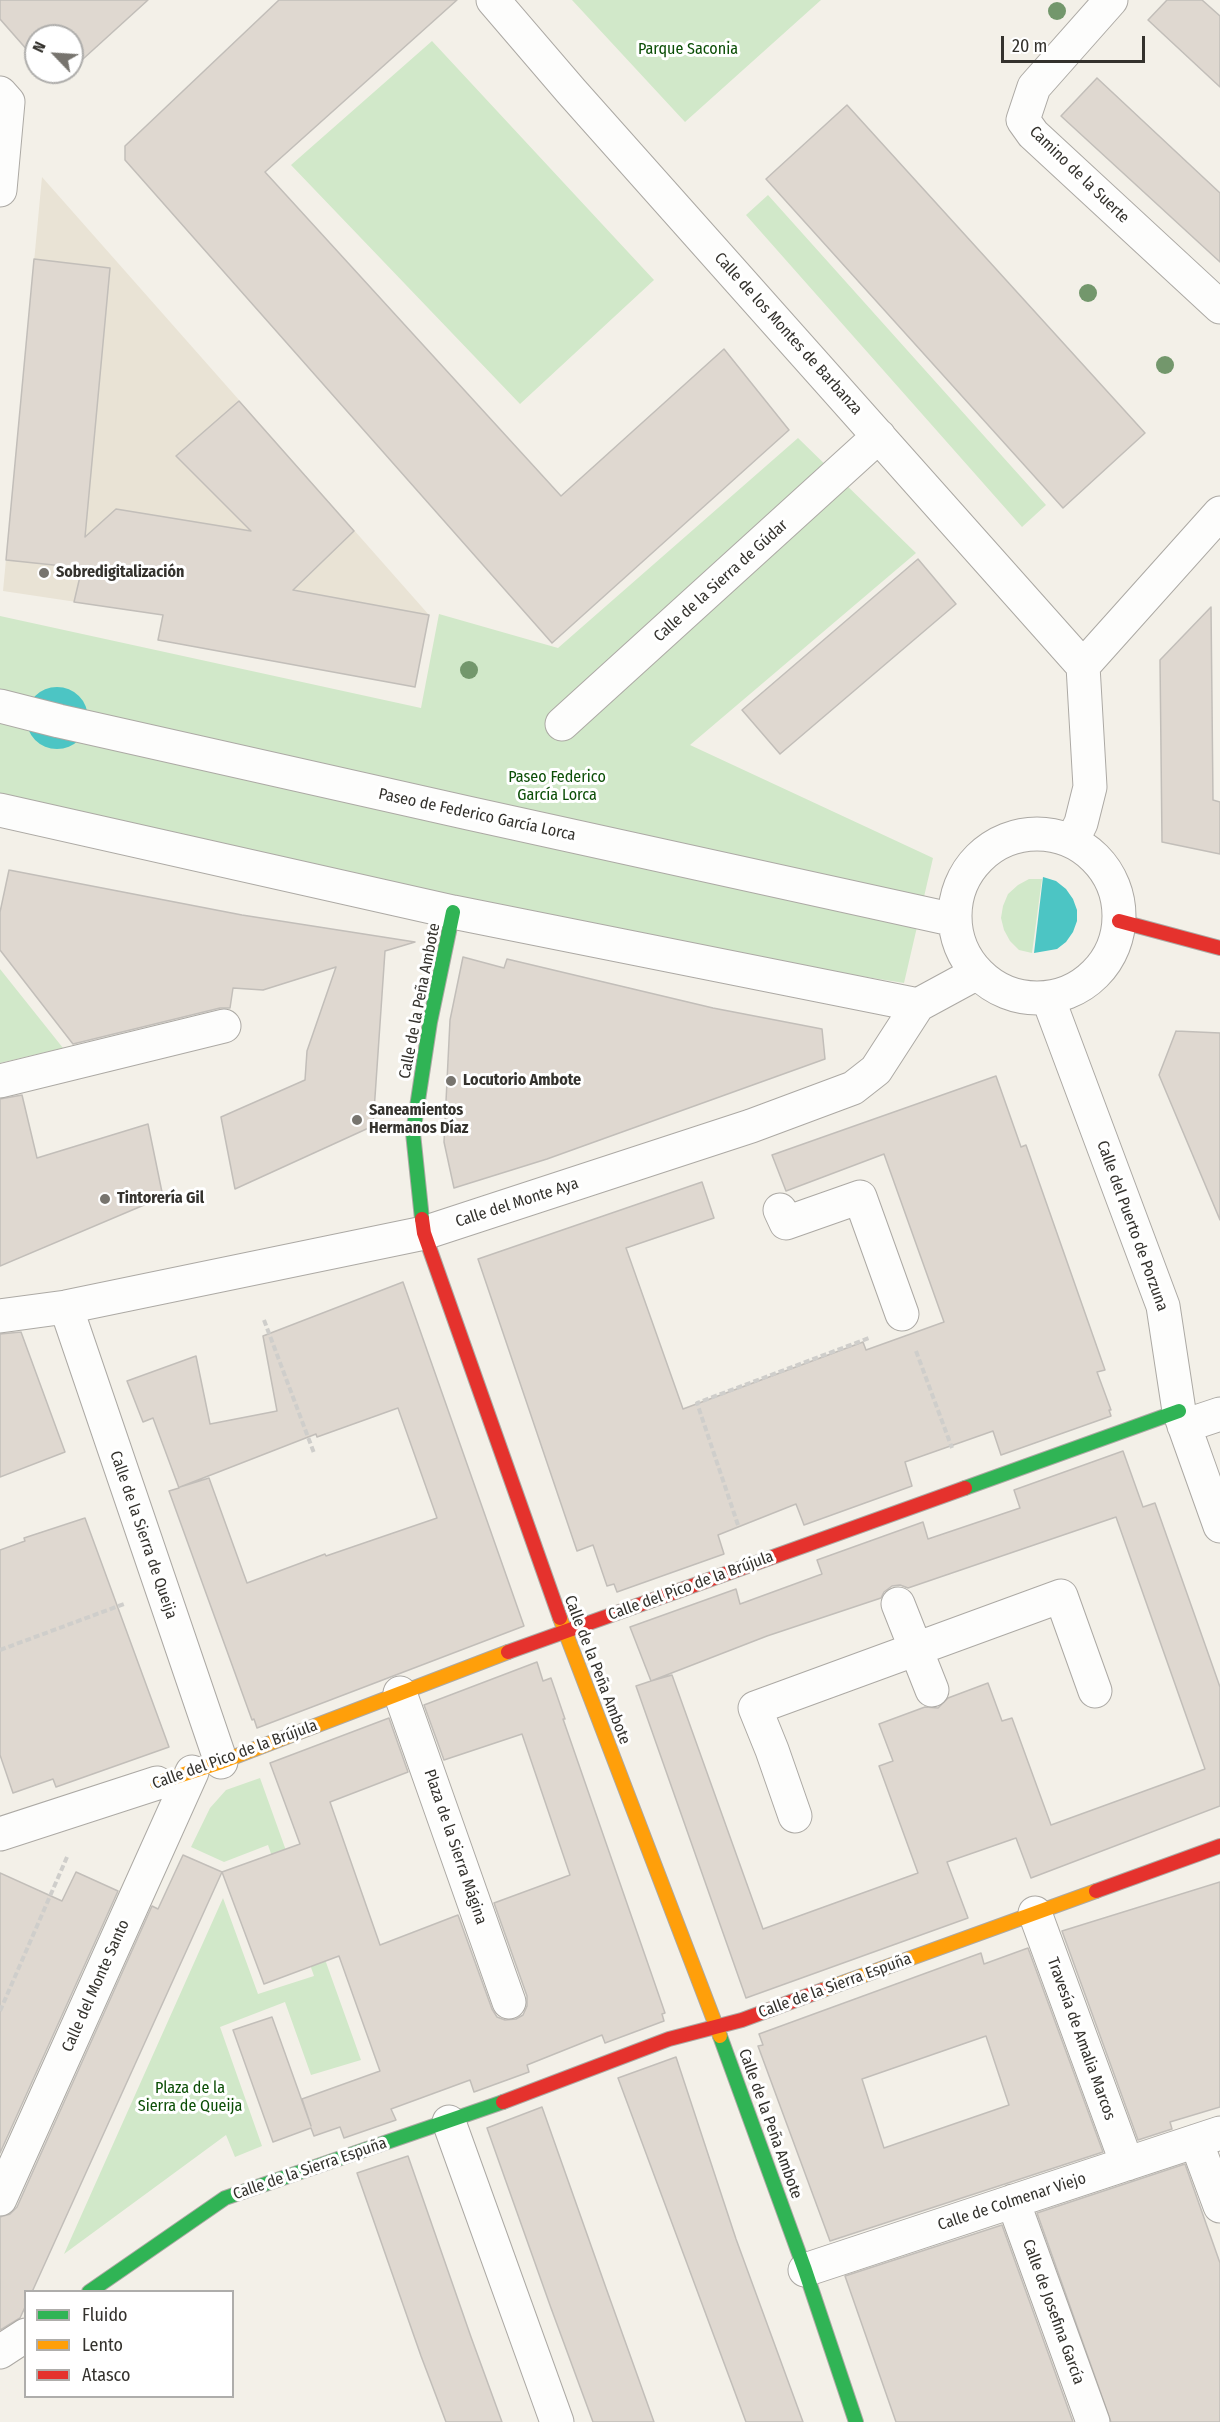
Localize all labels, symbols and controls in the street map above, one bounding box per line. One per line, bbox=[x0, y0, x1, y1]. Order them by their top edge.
north arrow bbox=[24, 24, 84, 84]
scale bar bbox=[1004, 24, 1148, 62]
text: 20 m bbox=[1012, 35, 1047, 57]
text: N bbox=[28, 39, 50, 55]
park label: Parque Saconia bbox=[638, 40, 738, 60]
street label: Camino de la Suerte bbox=[1025, 122, 1133, 228]
street label: Calle de los Montes de Barbanza bbox=[710, 249, 866, 419]
street label: Calle de la Sierra de Gúdar bbox=[650, 516, 792, 646]
place label: Sobredigitalización bbox=[56, 563, 184, 583]
marker: Sobredigitalización bbox=[37, 566, 51, 580]
park label: Paseo Federico García Lorca bbox=[508, 768, 606, 806]
street label: Paseo de Federico García Lorca bbox=[377, 785, 577, 845]
street label: Calle de la Peña Ambote bbox=[395, 922, 445, 1080]
place label: Locutorio Ambote bbox=[463, 1071, 581, 1091]
marker: Locutorio Ambote bbox=[444, 1074, 458, 1088]
place label: Saneamientos Hermanos Díaz bbox=[369, 1101, 468, 1139]
marker: Saneamientos Hermanos Díaz bbox=[350, 1113, 364, 1127]
street label: Calle del Puerto de Porzuna bbox=[1092, 1138, 1172, 1314]
street label: Calle del Monte Aya bbox=[453, 1174, 581, 1232]
place label: Tintorería Gil bbox=[117, 1189, 204, 1209]
marker: Tintorería Gil bbox=[98, 1192, 112, 1206]
street label: Calle de la Sierra de Queija bbox=[105, 1449, 181, 1621]
street label: Calle del Pico de la Brújula bbox=[606, 1547, 776, 1625]
street label: Calle de la Peña Ambote bbox=[560, 1593, 634, 1747]
street label: Calle del Pico de la Brújula bbox=[150, 1716, 320, 1794]
street label: Plaza de la Sierra Mágina bbox=[419, 1767, 491, 1927]
street label: Calle del Monte Santo bbox=[58, 1917, 134, 2055]
street label: Calle de la Sierra Espuña bbox=[756, 1949, 914, 2023]
street label: Travesía de Amalia Marcos bbox=[1043, 1955, 1119, 2123]
street label: Calle de la Peña Ambote bbox=[734, 2046, 806, 2202]
park label: Plaza de la Sierra de Queija bbox=[138, 2079, 242, 2117]
street label: Calle de la Sierra Espuña bbox=[231, 2134, 389, 2204]
street label: Calle de Colmenar Viejo bbox=[935, 2169, 1089, 2235]
street label: Calle de Josefina García bbox=[1018, 2237, 1088, 2387]
legend bbox=[24, 2290, 234, 2398]
text: Fluido bbox=[82, 2304, 128, 2326]
text: Lento bbox=[82, 2334, 123, 2356]
text: Atasco bbox=[82, 2364, 130, 2386]

